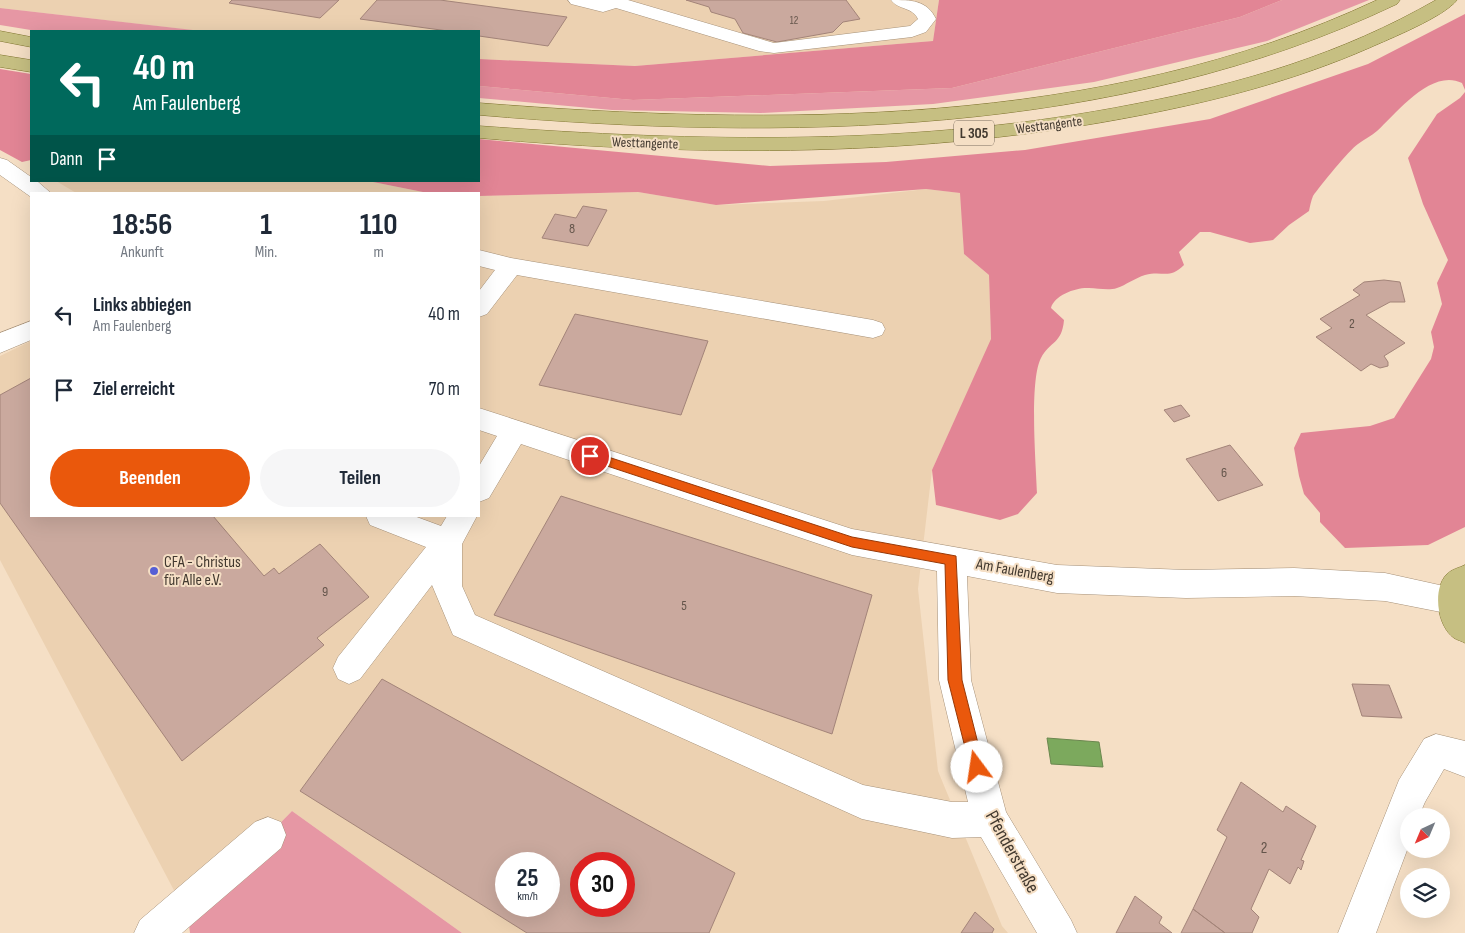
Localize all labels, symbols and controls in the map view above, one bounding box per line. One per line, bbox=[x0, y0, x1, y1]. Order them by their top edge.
house number: 12 bbox=[790, 14, 799, 27]
text: 40 m bbox=[133, 47, 195, 90]
icon: left bbox=[50, 50, 115, 115]
text: Am Faulenberg bbox=[133, 90, 241, 117]
street label: Westtangente bbox=[1015, 113, 1083, 137]
road number: L 305 bbox=[954, 120, 994, 146]
street label: Westtangente bbox=[612, 133, 678, 153]
icon: arrive bbox=[93, 145, 121, 173]
text: Dann bbox=[50, 148, 83, 171]
text: 18:56 bbox=[112, 207, 172, 243]
text: 1 bbox=[260, 207, 272, 243]
text: 110 bbox=[360, 207, 398, 243]
house number: 8 bbox=[569, 220, 575, 237]
text: Ankunft bbox=[121, 243, 164, 262]
text: Min. bbox=[255, 243, 277, 262]
text: m bbox=[373, 243, 384, 262]
text: Links abbiegen bbox=[93, 294, 191, 317]
icon: left bbox=[50, 301, 78, 329]
text: 40 m bbox=[428, 303, 460, 326]
house number: 2 bbox=[1349, 315, 1355, 332]
text: Am Faulenberg bbox=[93, 317, 171, 336]
icon: arrive bbox=[50, 376, 78, 404]
text: Ziel erreicht bbox=[93, 378, 175, 401]
text: 70 m bbox=[429, 378, 460, 401]
pin bbox=[569, 435, 611, 477]
icon: arrive bbox=[576, 442, 604, 470]
button: Beenden bbox=[50, 449, 250, 507]
button: Teilen bbox=[260, 449, 460, 507]
house number: 6 bbox=[1221, 464, 1227, 481]
place label: CFA - Christus für Alle e.V. bbox=[164, 553, 241, 590]
street label: Am Faulenberg bbox=[974, 555, 1055, 587]
marker: CFA - Christus für Alle e.V. bbox=[148, 565, 160, 577]
house number: 9 bbox=[322, 583, 328, 600]
house number: 5 bbox=[681, 597, 687, 614]
position arrow bbox=[950, 740, 1002, 792]
street label: Pfenderstraße bbox=[980, 807, 1044, 897]
north arrow bbox=[1400, 808, 1450, 858]
map controls bbox=[1400, 808, 1450, 918]
house number: 2 bbox=[1261, 839, 1267, 858]
speed limit sign: 30 bbox=[570, 852, 635, 917]
text: 25 bbox=[517, 863, 538, 894]
button: layers bbox=[1400, 868, 1450, 918]
text: km/h bbox=[517, 889, 538, 904]

